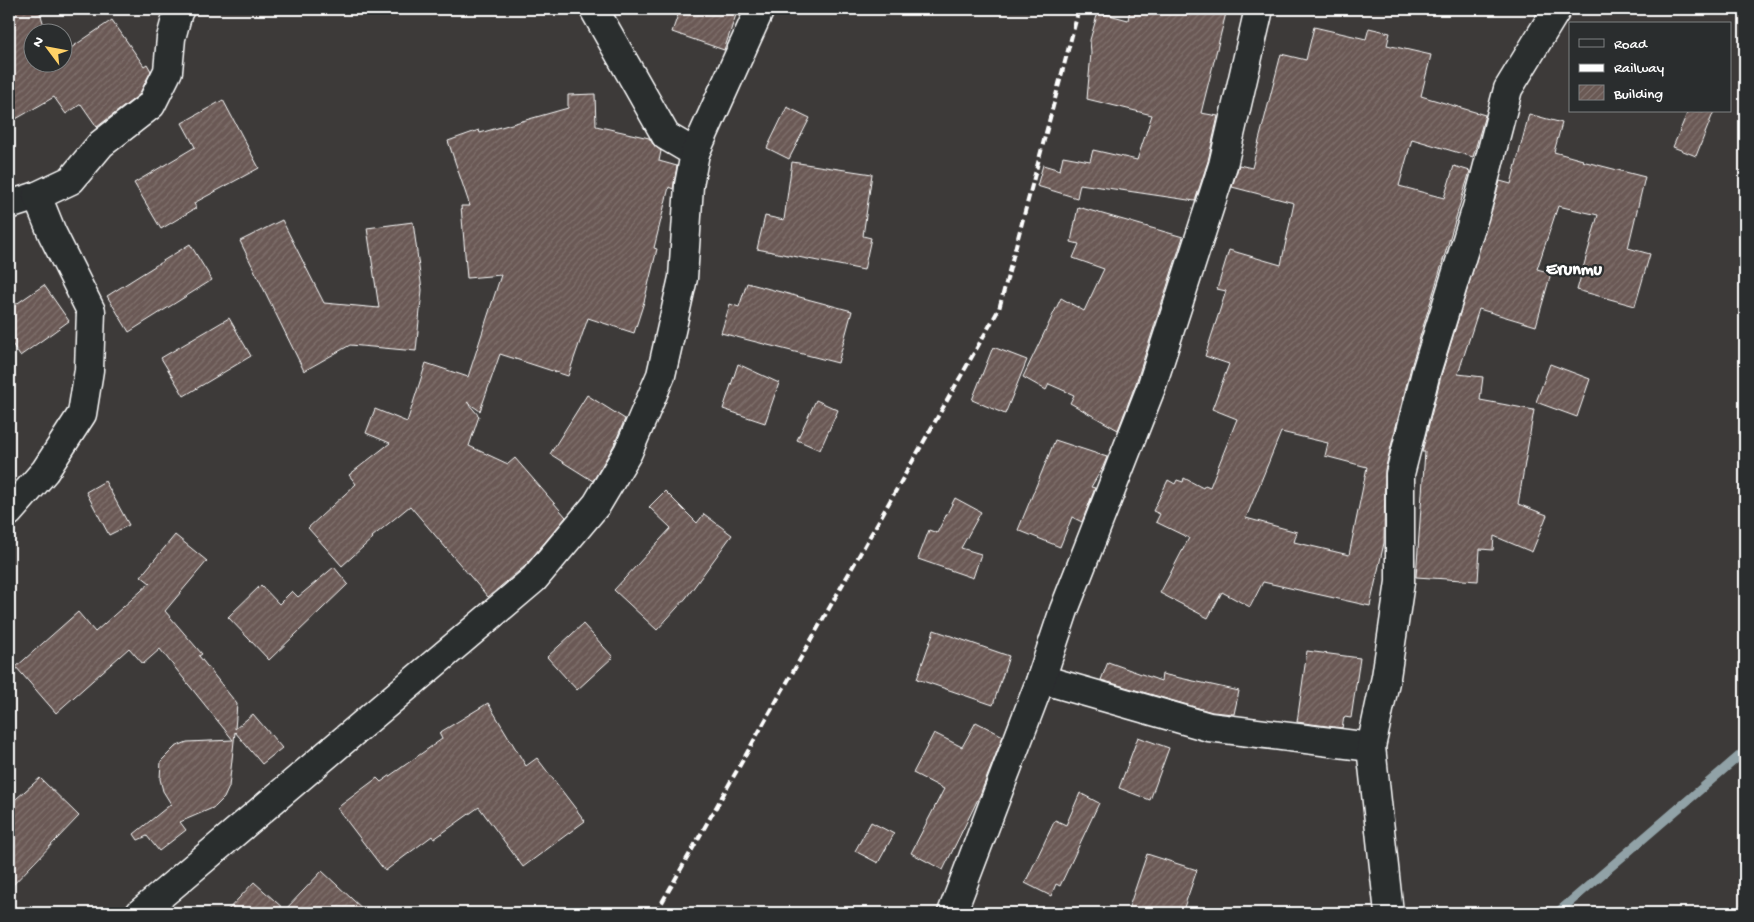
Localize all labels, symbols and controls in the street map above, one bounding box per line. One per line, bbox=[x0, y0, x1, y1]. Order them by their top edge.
north arrow bbox=[22, 22, 72, 72]
legend bbox=[1569, 22, 1732, 112]
text: N bbox=[29, 34, 49, 51]
text: Road bbox=[1614, 36, 1648, 54]
text: Railway bbox=[1614, 60, 1665, 78]
text: Building bbox=[1613, 86, 1663, 104]
district label: Erunmu bbox=[1546, 260, 1602, 281]

